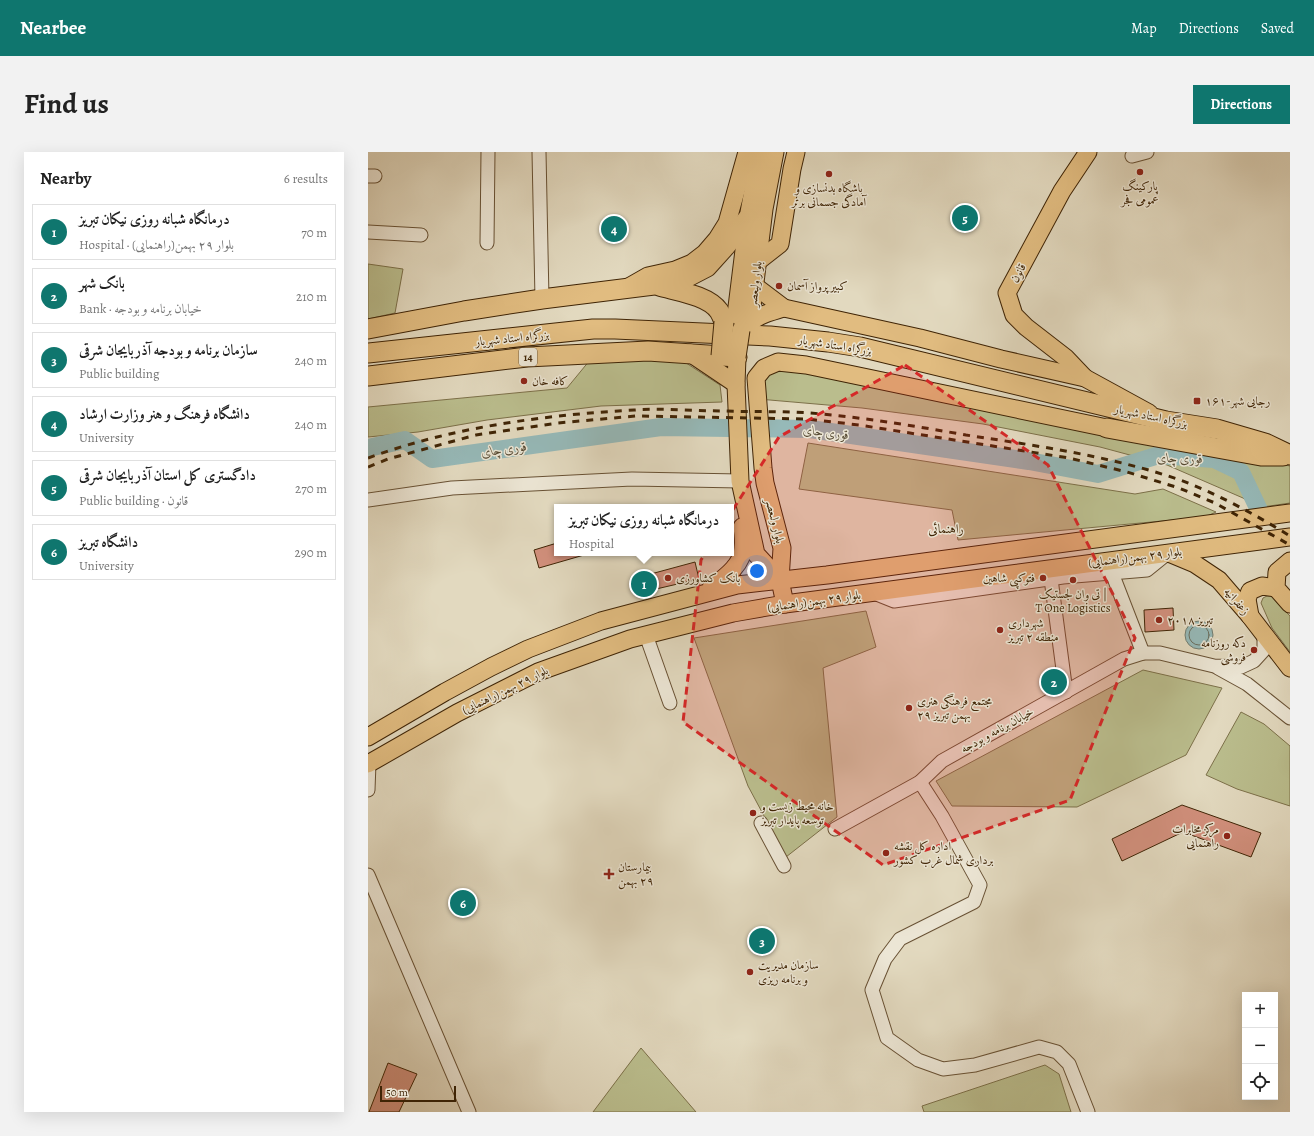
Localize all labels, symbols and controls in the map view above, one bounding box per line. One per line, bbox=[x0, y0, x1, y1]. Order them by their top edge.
text: Nearbee bbox=[20, 15, 86, 41]
text: Map bbox=[1131, 19, 1157, 38]
text: Directions bbox=[1179, 19, 1239, 38]
text: Saved bbox=[1261, 19, 1294, 38]
text: Find us bbox=[24, 85, 109, 123]
button: Directions bbox=[1193, 85, 1290, 124]
text: Nearby bbox=[40, 167, 91, 190]
marker: پارکینگ عمومی فجر bbox=[1135, 167, 1145, 177]
marker: باشگاه بدنسازی و آمادگی جسمانی برتر bbox=[824, 169, 834, 179]
text: 6 results bbox=[284, 170, 328, 187]
place label: پارکینگ عمومی فجر bbox=[1119, 178, 1159, 208]
place label: باشگاه بدنسازی و آمادگی جسمانی برتر bbox=[790, 180, 868, 210]
pin: 5 bbox=[952, 203, 978, 233]
text: درمانگاه شبانه روزی نیکان تبریز bbox=[79, 209, 230, 229]
pin: 4 bbox=[601, 214, 627, 244]
text: 1 bbox=[52, 224, 56, 241]
text: 70 m bbox=[301, 224, 327, 241]
text: Hospital · بلوار ٢٩ بهمن(راهنمایی) bbox=[79, 236, 234, 253]
street label: بلوار ولیعصر bbox=[744, 260, 766, 310]
street label: قانون bbox=[1006, 261, 1030, 285]
text: بانک شهر bbox=[79, 273, 125, 293]
place label: کبیر پرواز آسمان bbox=[787, 278, 848, 294]
marker: کبیر پرواز آسمان bbox=[774, 281, 784, 291]
text: 2 bbox=[51, 288, 57, 305]
text: 210 m bbox=[296, 288, 327, 305]
text: Bank · خیابان برنامه و بودجه bbox=[79, 300, 202, 317]
street label: بزرگراه استاد شهریار bbox=[473, 326, 550, 350]
street label: بزرگراه استاد شهریار bbox=[796, 331, 873, 359]
text: سازمان برنامه و بودجه آذربایجان شرقی bbox=[79, 340, 258, 360]
road number: 14 bbox=[519, 348, 537, 366]
text: 3 bbox=[51, 352, 57, 369]
text: 240 m bbox=[295, 352, 327, 369]
text: Public building bbox=[79, 365, 159, 382]
place label: کافه خان bbox=[532, 373, 569, 389]
marker: کافه خان bbox=[519, 376, 529, 386]
place label: ۱۶۱-رجایی شهر bbox=[1205, 393, 1271, 409]
marker: ۱۶۱-رجایی شهر bbox=[1192, 396, 1202, 406]
street label: بزرگراه استاد شهریار bbox=[1112, 400, 1189, 432]
text: دانشگاه فرهنگ و هنر وزارت ارشاد bbox=[79, 404, 250, 424]
text: 4 bbox=[51, 416, 57, 433]
text: 240 m bbox=[295, 416, 327, 433]
water label: قوری چای bbox=[802, 421, 850, 443]
text: University bbox=[79, 429, 134, 446]
water label: قوری چای bbox=[480, 437, 528, 461]
water label: قوری چای bbox=[1157, 449, 1203, 467]
text: دادگستری کل استان آذربایجان شرقی bbox=[79, 465, 256, 485]
text: 5 bbox=[51, 480, 57, 497]
text: 270 m bbox=[295, 480, 327, 497]
text: Public building · قانون bbox=[79, 492, 188, 509]
street label: بلوار ولىعصر bbox=[761, 495, 788, 545]
popup bbox=[554, 504, 734, 556]
text: درمانگاه شبانه روزی نیکان تبریز bbox=[569, 510, 719, 530]
district label: راهنمائی bbox=[928, 520, 964, 537]
text: دانشگاه تبریز bbox=[79, 532, 138, 552]
text: Hospital bbox=[569, 535, 614, 552]
street label: بلوار ٢٩ بهمن(راهنمایی) bbox=[1087, 543, 1183, 572]
text: 6 bbox=[51, 544, 57, 561]
text: 290 m bbox=[295, 544, 327, 561]
text: University bbox=[79, 557, 134, 574]
your location bbox=[747, 561, 767, 581]
pin: 1 bbox=[631, 569, 657, 599]
place label: بانک کشاورزی bbox=[676, 570, 740, 586]
place label: فتوکپی شاهین bbox=[983, 570, 1035, 590]
marker: بانک کشاورزی bbox=[663, 573, 673, 583]
marker: فتوکپی شاهین bbox=[1038, 573, 1048, 583]
marker: تی وان لجستیک | T One Logistics bbox=[1068, 575, 1078, 585]
street label: زعفرانیه bbox=[1221, 584, 1254, 618]
place label: تی وان لجستیک | T One Logistics bbox=[1035, 586, 1111, 616]
street label: بلوار ٢٩ بهمن(راهنمایی) bbox=[766, 587, 862, 616]
place label: تبریز ۲۰۱۸ bbox=[1167, 612, 1214, 628]
place label: شهرداری منطقه ۲ تبریز bbox=[1006, 615, 1059, 645]
marker: تبریز ۲۰۱۸ bbox=[1154, 615, 1164, 625]
marker: شهرداری منطقه ۲ تبریز bbox=[995, 625, 1005, 635]
place label: دکه روزنامه فروشی bbox=[1201, 635, 1246, 666]
marker: دکه روزنامه فروشی bbox=[1249, 645, 1259, 655]
street label: بلوار ٢٩ بهمن(راهنمایی) bbox=[459, 662, 551, 719]
pin: 2 bbox=[1041, 667, 1067, 697]
place label: مجتمع فرهنگی هنری ۲۹ بهمن تبریز bbox=[917, 693, 993, 724]
marker: مجتمع فرهنگی هنری ۲۹ بهمن تبریز bbox=[904, 703, 914, 713]
street label: خیابان برنامه و بودجه bbox=[958, 703, 1036, 757]
place label: خانه محیط زیست و توسعه پایدار تبریز bbox=[759, 798, 834, 829]
marker: خانه محیط زیست و توسعه پایدار تبریز bbox=[748, 808, 758, 818]
place label: مرکز مخابرات راهنمایی bbox=[1172, 821, 1219, 851]
marker: مرکز مخابرات راهنمایی bbox=[1222, 831, 1232, 841]
place label: اداره کل نقشه برداری شمال غرب کشور bbox=[893, 838, 993, 869]
marker: اداره کل نقشه برداری شمال غرب کشور bbox=[881, 848, 891, 858]
place label: بیمارستان ٢٩ بهمن bbox=[618, 859, 654, 890]
marker: بیمارستان ٢٩ بهمن bbox=[603, 868, 615, 880]
pin: 6 bbox=[450, 888, 476, 918]
pin: 3 bbox=[749, 926, 775, 956]
place label: سازمان مدیریت و برنامه ریزی bbox=[758, 957, 819, 987]
marker: سازمان مدیریت و برنامه ریزی bbox=[745, 967, 755, 977]
map controls bbox=[1242, 992, 1278, 1100]
button: + bbox=[1242, 992, 1278, 1028]
button: − bbox=[1242, 1028, 1278, 1064]
button: locate bbox=[1242, 1064, 1278, 1100]
scale bar bbox=[380, 1084, 456, 1103]
text: 50 m bbox=[386, 1085, 408, 1100]

